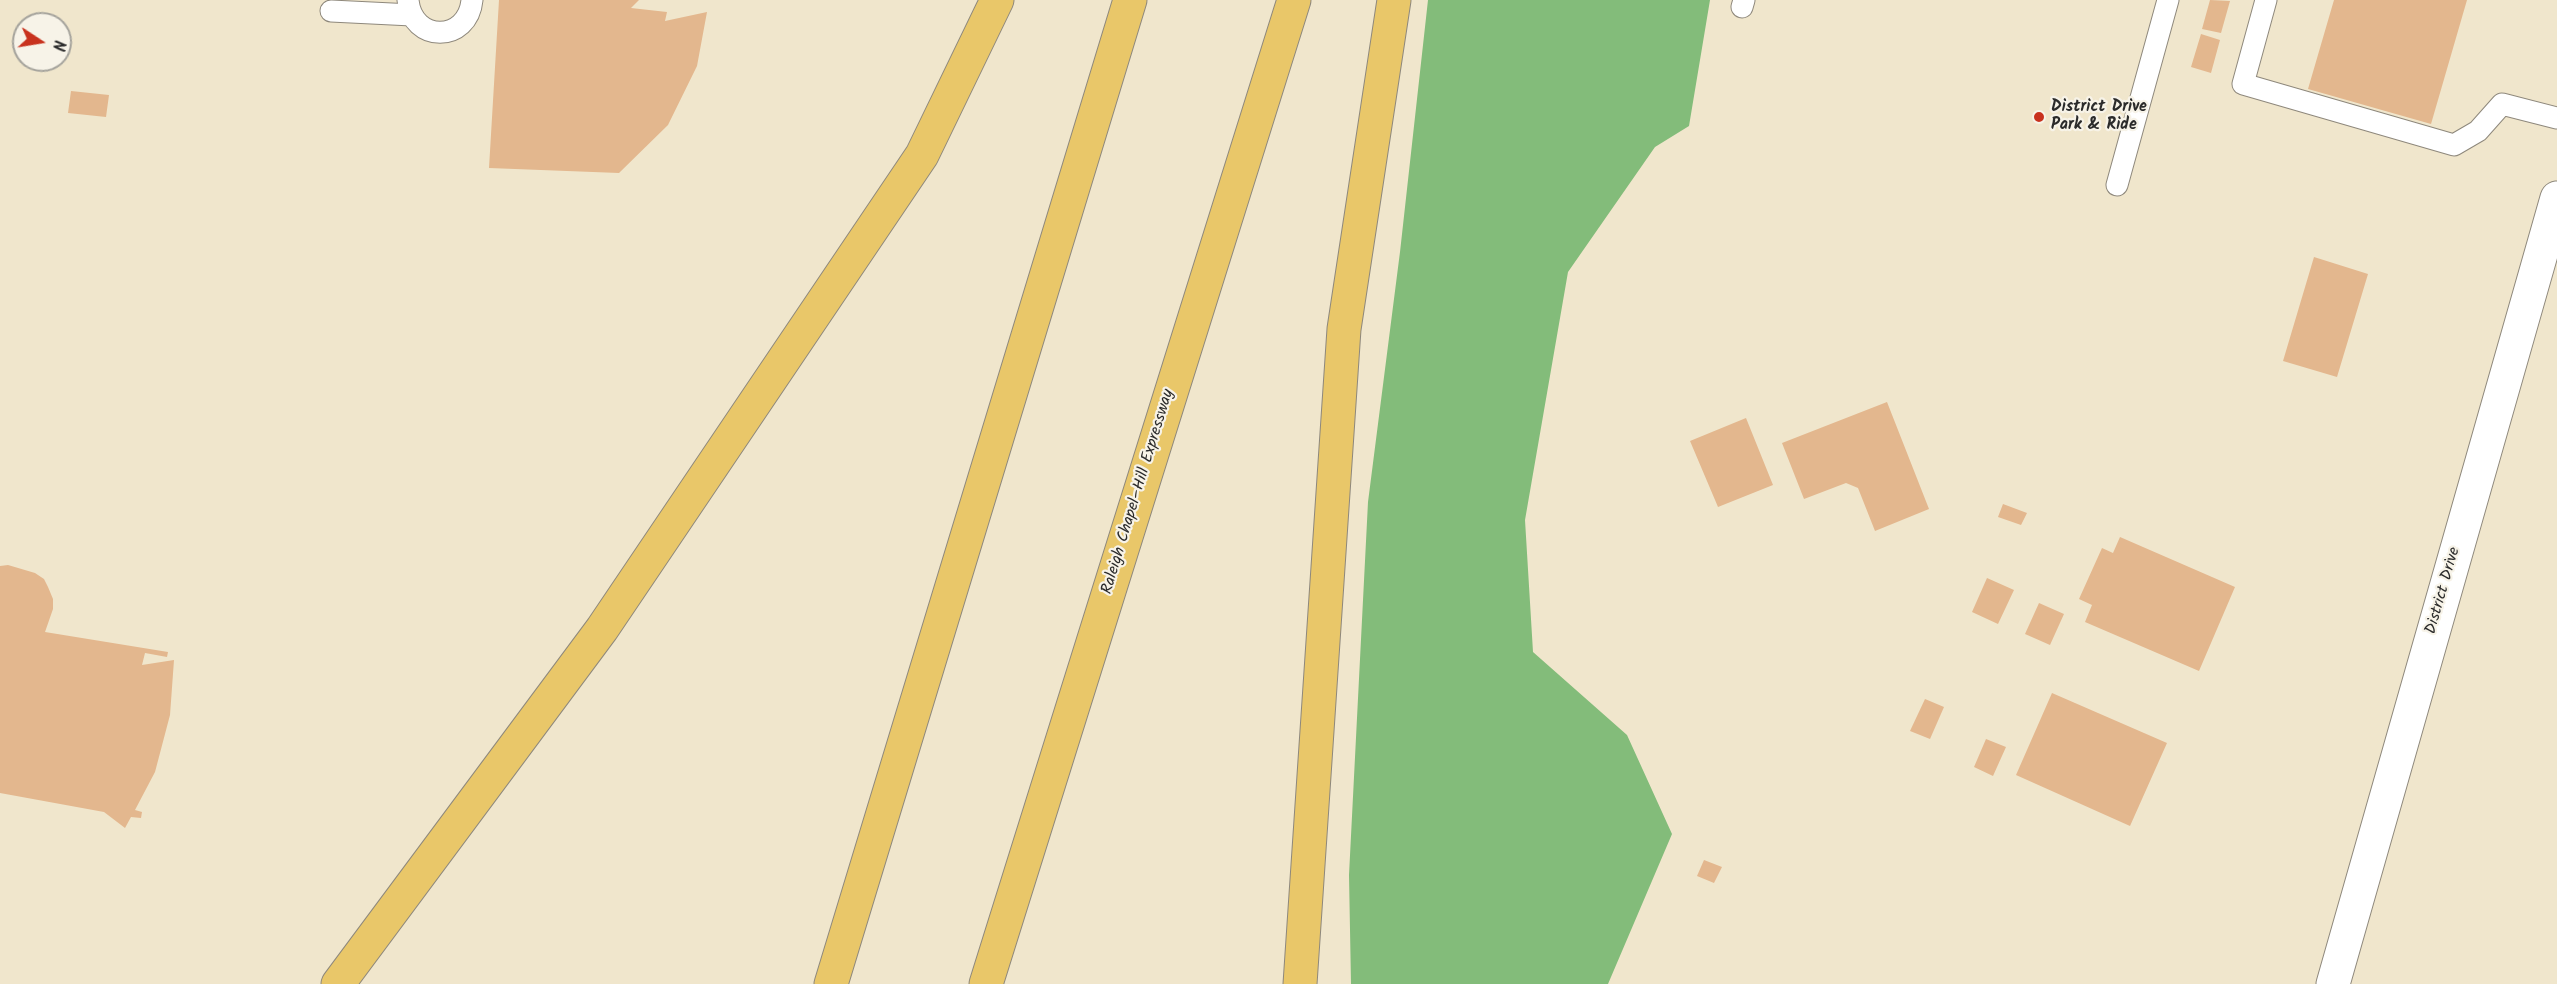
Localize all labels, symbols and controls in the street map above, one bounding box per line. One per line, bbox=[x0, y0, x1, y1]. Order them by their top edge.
north arrow bbox=[12, 12, 72, 72]
text: N bbox=[45, 38, 71, 53]
place label: District Drive Park & Ride bbox=[2051, 98, 2147, 136]
marker: District Drive Park & Ride bbox=[2032, 110, 2046, 124]
street label: Raleigh Chapel–Hill Expressway bbox=[1099, 387, 1179, 597]
street label: District Drive bbox=[2422, 545, 2466, 637]

